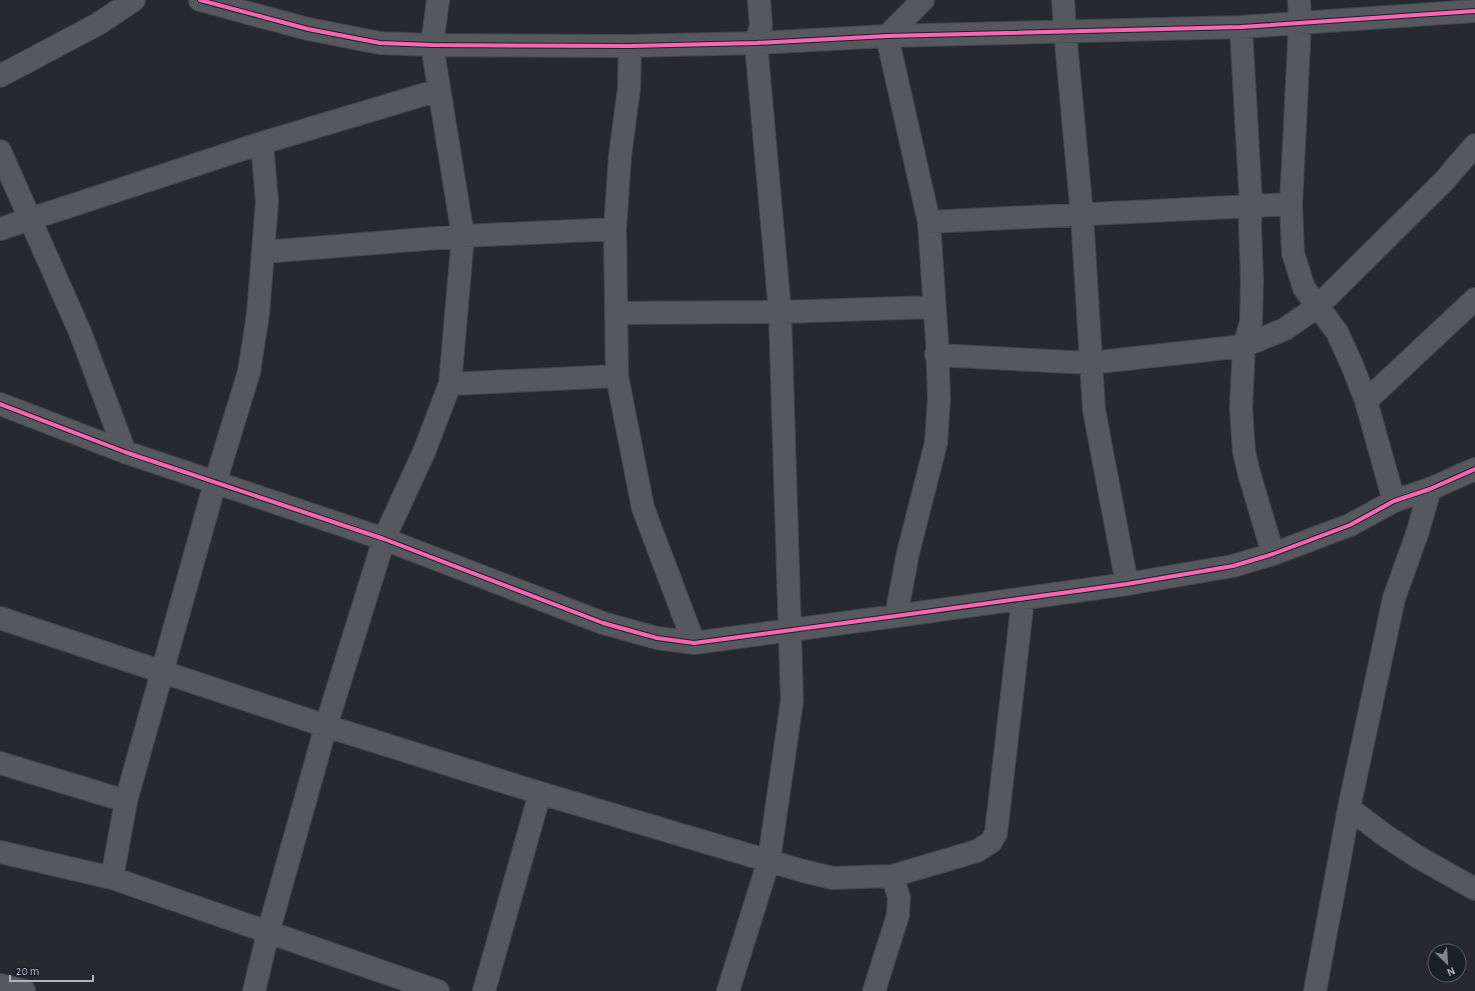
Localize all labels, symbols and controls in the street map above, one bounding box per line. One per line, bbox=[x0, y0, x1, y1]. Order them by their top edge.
north arrow bbox=[1427, 943, 1467, 983]
scale bar bbox=[10, 957, 93, 983]
text: 20 m bbox=[16, 965, 39, 977]
text: N bbox=[1445, 965, 1457, 978]

